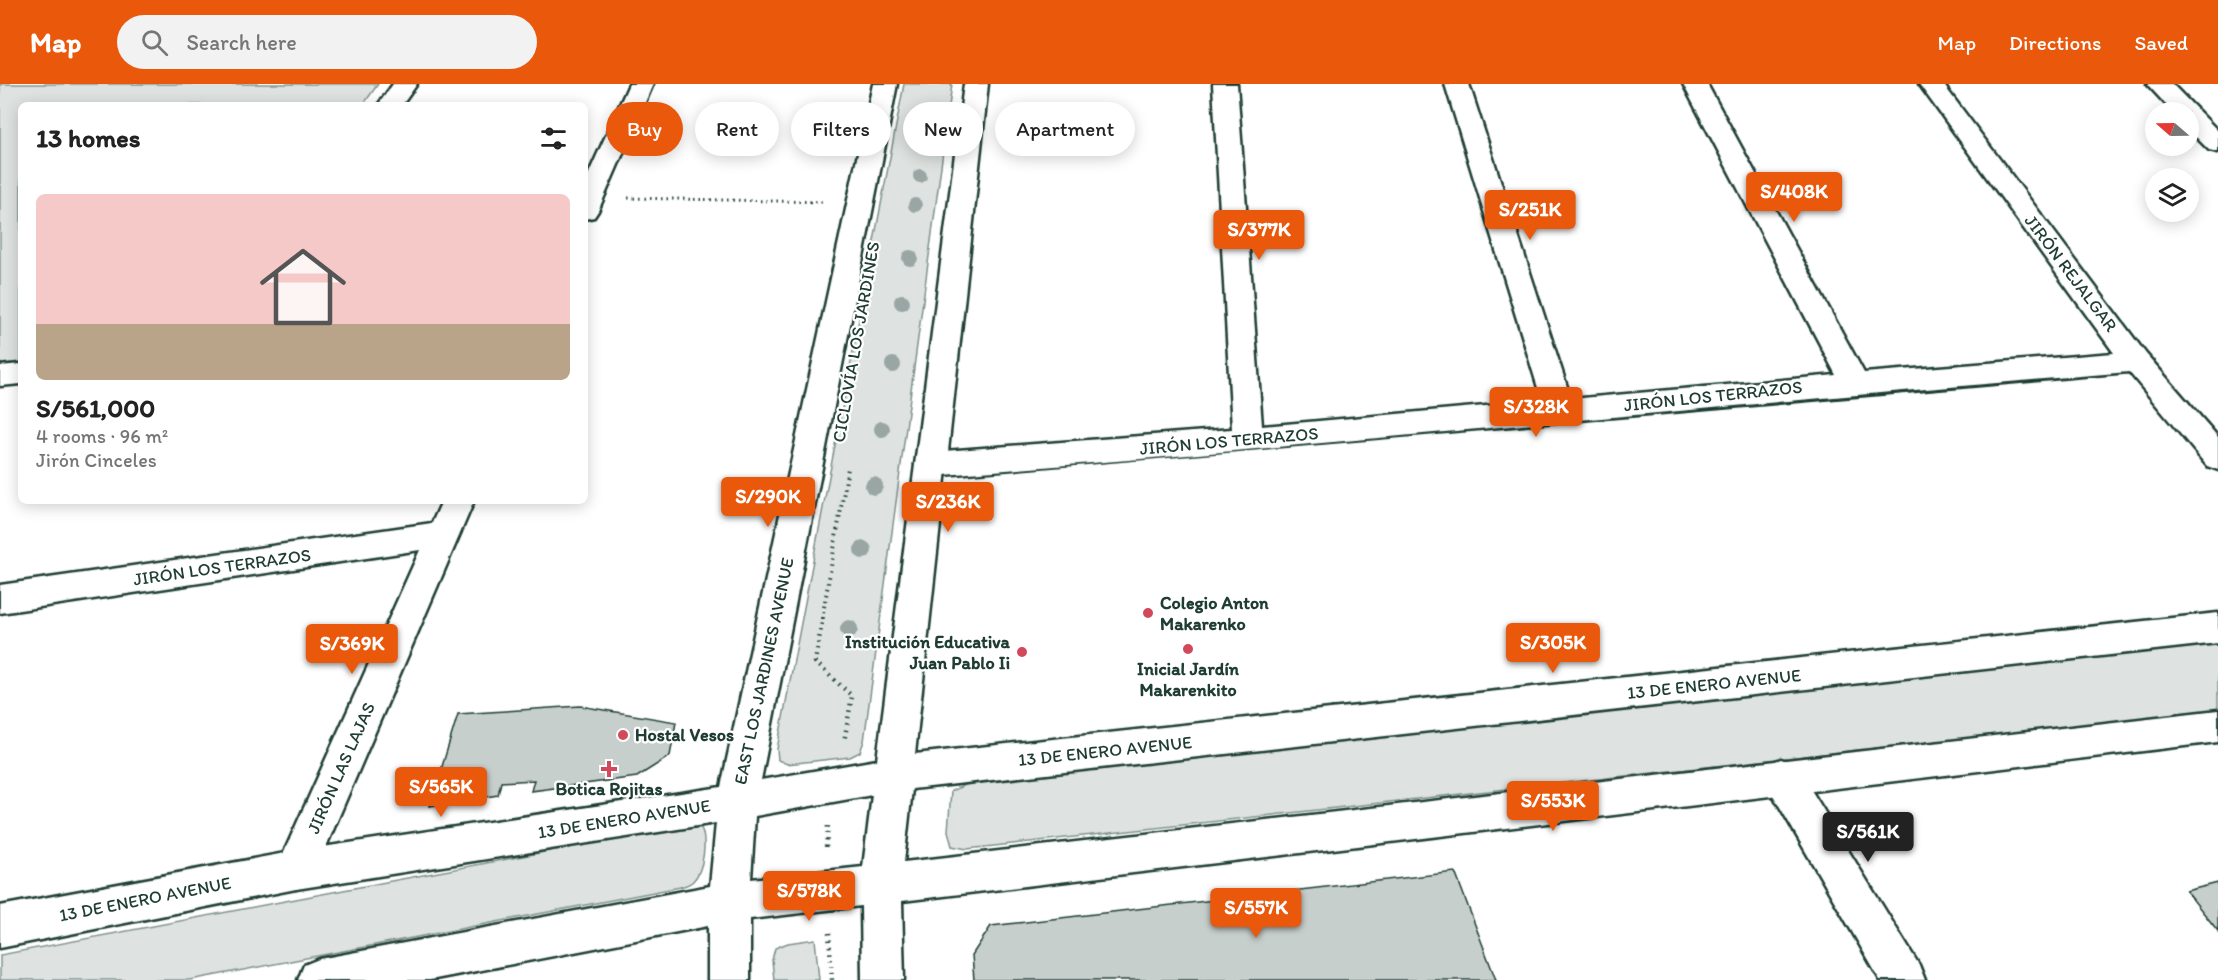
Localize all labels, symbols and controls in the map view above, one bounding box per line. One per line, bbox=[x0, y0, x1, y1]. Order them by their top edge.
search box bbox=[117, 15, 537, 69]
text: Map bbox=[30, 25, 81, 59]
icon: search bbox=[138, 26, 171, 59]
text: Search here bbox=[186, 29, 297, 56]
text: Map bbox=[1938, 30, 1976, 55]
text: Directions bbox=[2009, 30, 2101, 55]
text: Saved bbox=[2134, 30, 2188, 55]
chip: Buy bbox=[606, 102, 683, 156]
chip: Rent bbox=[695, 102, 779, 156]
chip: Filters bbox=[791, 102, 891, 156]
chip: New bbox=[903, 102, 983, 156]
chip: Apartment bbox=[995, 102, 1135, 156]
north arrow bbox=[2145, 102, 2199, 156]
map controls bbox=[2145, 102, 2199, 222]
text: 13 homes bbox=[36, 122, 140, 154]
icon: filters bbox=[537, 122, 570, 155]
button: layers bbox=[2145, 168, 2199, 222]
pin: S/408K bbox=[1745, 172, 1843, 223]
text: S/408K bbox=[1760, 179, 1828, 203]
pin: S/251K bbox=[1481, 190, 1579, 241]
text: S/251K bbox=[1499, 197, 1561, 221]
pin: S/377K bbox=[1210, 210, 1308, 261]
street label: JIRÓN REJALGAR bbox=[2020, 210, 2122, 336]
text: S/377K bbox=[1227, 217, 1291, 241]
icon: home bbox=[249, 233, 357, 341]
street label: CICLOVÍA LOS JARDINES bbox=[828, 240, 884, 444]
street label: JIRÓN LOS TERRAZOS bbox=[1623, 376, 1803, 416]
pin: S/328K bbox=[1487, 387, 1585, 438]
text: S/561,000 bbox=[36, 392, 155, 424]
text: S/328K bbox=[1504, 394, 1568, 418]
street label: JIRÓN LOS TERRAZOS bbox=[1139, 422, 1319, 460]
text: 4 rooms · 96 m² bbox=[36, 424, 168, 448]
text: Jirón Cinceles bbox=[36, 448, 157, 472]
pin: S/290K bbox=[719, 477, 817, 528]
pin: S/236K bbox=[899, 482, 997, 533]
text: S/290K bbox=[735, 484, 801, 508]
text: S/236K bbox=[916, 489, 980, 513]
street label: JIRÓN LOS TERRAZOS bbox=[132, 544, 312, 590]
street label: EAST LOS JARDINES AVENUE bbox=[729, 556, 799, 786]
place label: Colegio Anton Makarenko bbox=[1160, 592, 1269, 635]
marker: Colegio Anton Makarenko bbox=[1141, 606, 1155, 620]
pin: S/305K bbox=[1504, 623, 1602, 674]
pin: S/369K bbox=[303, 624, 401, 675]
text: S/305K bbox=[1520, 630, 1586, 654]
text: S/369K bbox=[320, 631, 384, 655]
place label: Institución Educativa Juan Pablo Ii bbox=[845, 631, 1011, 674]
marker: Inicial Jardín Makarenkito bbox=[1181, 642, 1195, 656]
marker: Institución Educativa Juan Pablo Ii bbox=[1015, 645, 1029, 659]
place label: Inicial Jardín Makarenkito bbox=[1137, 658, 1240, 701]
street label: 13 DE ENERO AVENUE bbox=[1626, 664, 1802, 704]
street label: JIRÓN LAS LAJAS bbox=[302, 699, 380, 837]
place label: Hostal Vesos bbox=[635, 724, 734, 746]
marker: Hostal Vesos bbox=[616, 728, 630, 742]
street label: 13 DE ENERO AVENUE bbox=[1017, 731, 1193, 771]
marker: Botica Rojitas bbox=[602, 762, 616, 776]
pin: S/565K bbox=[392, 767, 490, 818]
text: S/565K bbox=[409, 774, 473, 798]
place label: Botica Rojitas bbox=[556, 778, 662, 800]
pin: S/553K bbox=[1504, 781, 1602, 832]
text: S/553K bbox=[1521, 788, 1585, 812]
street label: 13 DE ENERO AVENUE bbox=[536, 794, 712, 844]
pin: S/561K bbox=[1819, 812, 1917, 863]
text: S/561K bbox=[1837, 819, 1899, 843]
pin: S/578K bbox=[760, 871, 858, 922]
street label: 13 DE ENERO AVENUE bbox=[57, 872, 233, 926]
text: S/578K bbox=[777, 878, 841, 902]
pin: S/557K bbox=[1207, 888, 1305, 939]
text: S/557K bbox=[1224, 895, 1288, 919]

